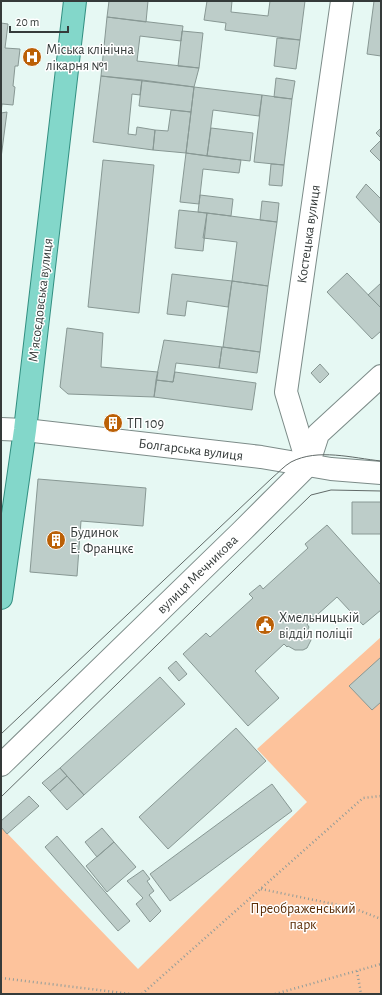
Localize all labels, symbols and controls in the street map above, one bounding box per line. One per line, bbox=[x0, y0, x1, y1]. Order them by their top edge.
scale bar bbox=[10, 8, 68, 34]
text: 20 m bbox=[16, 16, 39, 28]
place label: Міська клінічна лікарня №1 bbox=[46, 43, 135, 73]
hospital icon: Міська клінічна лікарня №1 bbox=[21, 46, 43, 68]
street label: Костецька вулиця bbox=[295, 184, 323, 284]
street label: Мʼясоєдовська вулиця bbox=[26, 237, 56, 363]
building icon: ТП 109 bbox=[102, 412, 124, 434]
place label: ТП 109 bbox=[127, 417, 164, 431]
street label: Болгарська вулиця bbox=[138, 437, 244, 463]
place label: Будинок Е. Францкє bbox=[70, 526, 134, 556]
building icon: Будинок Е. Францкє bbox=[45, 529, 67, 551]
street label: вулиця Мечникова bbox=[155, 532, 241, 617]
place label: Хмельницькій відділ поліції bbox=[279, 611, 359, 641]
public building icon: Хмельницькій відділ поліції bbox=[254, 614, 276, 636]
park label: Преображенський парк bbox=[250, 902, 356, 932]

